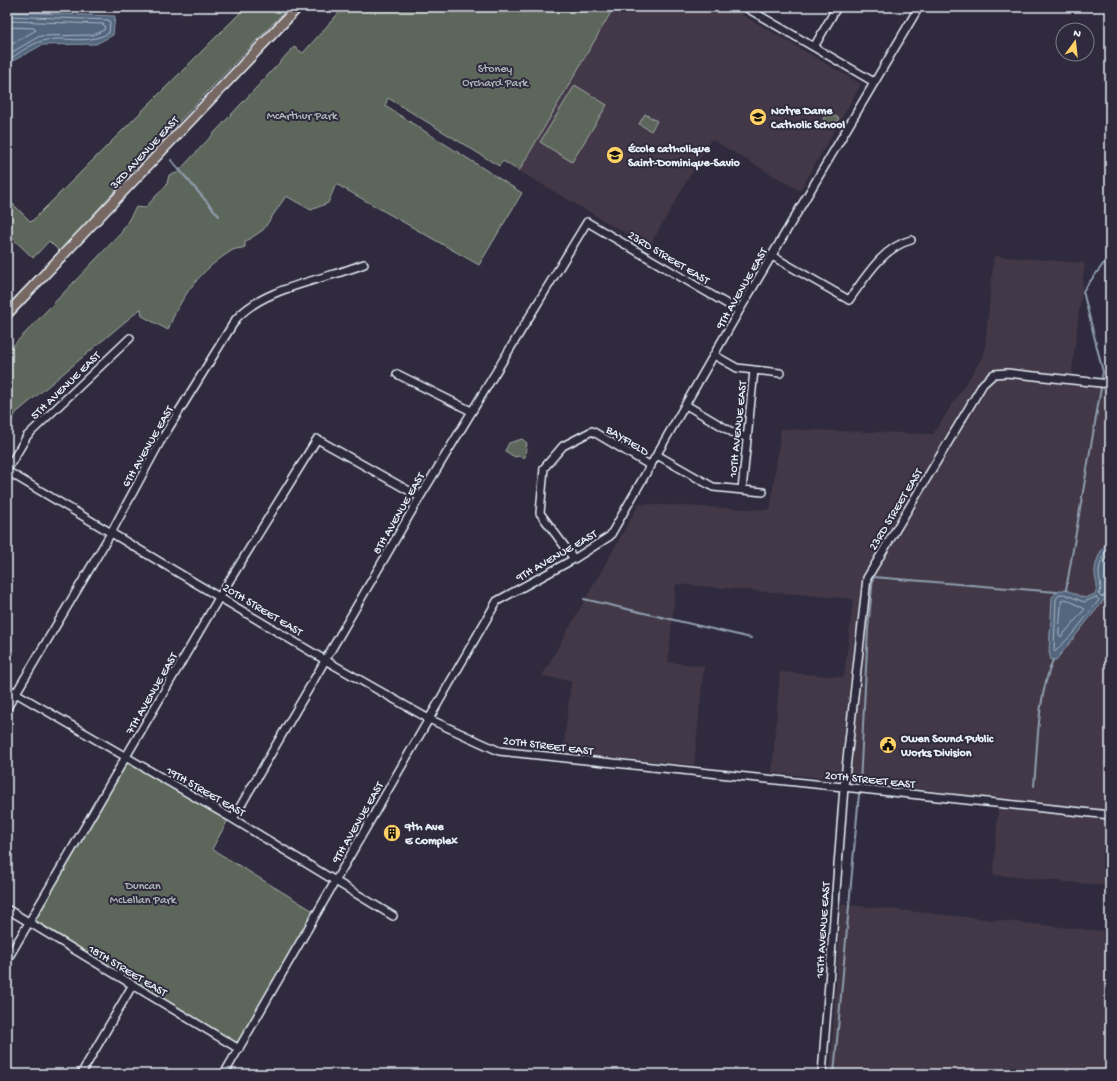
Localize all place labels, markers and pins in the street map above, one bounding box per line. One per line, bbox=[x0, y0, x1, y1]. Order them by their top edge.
place label: Notre Dame Catholic School bbox=[770, 105, 845, 133]
school or university icon: Notre Dame Catholic School bbox=[748, 107, 768, 127]
place label: École catholique Saint-Dominique-Savio bbox=[627, 143, 741, 171]
school or university icon: École catholique Saint-Dominique-Savio bbox=[605, 145, 625, 165]
place label: Owen Sound Public Works Division bbox=[900, 733, 994, 761]
public building icon: Owen Sound Public Works Division bbox=[878, 735, 898, 755]
place label: 9th Ave E Complex bbox=[404, 821, 458, 849]
building icon: 9th Ave E Complex bbox=[382, 823, 402, 843]

